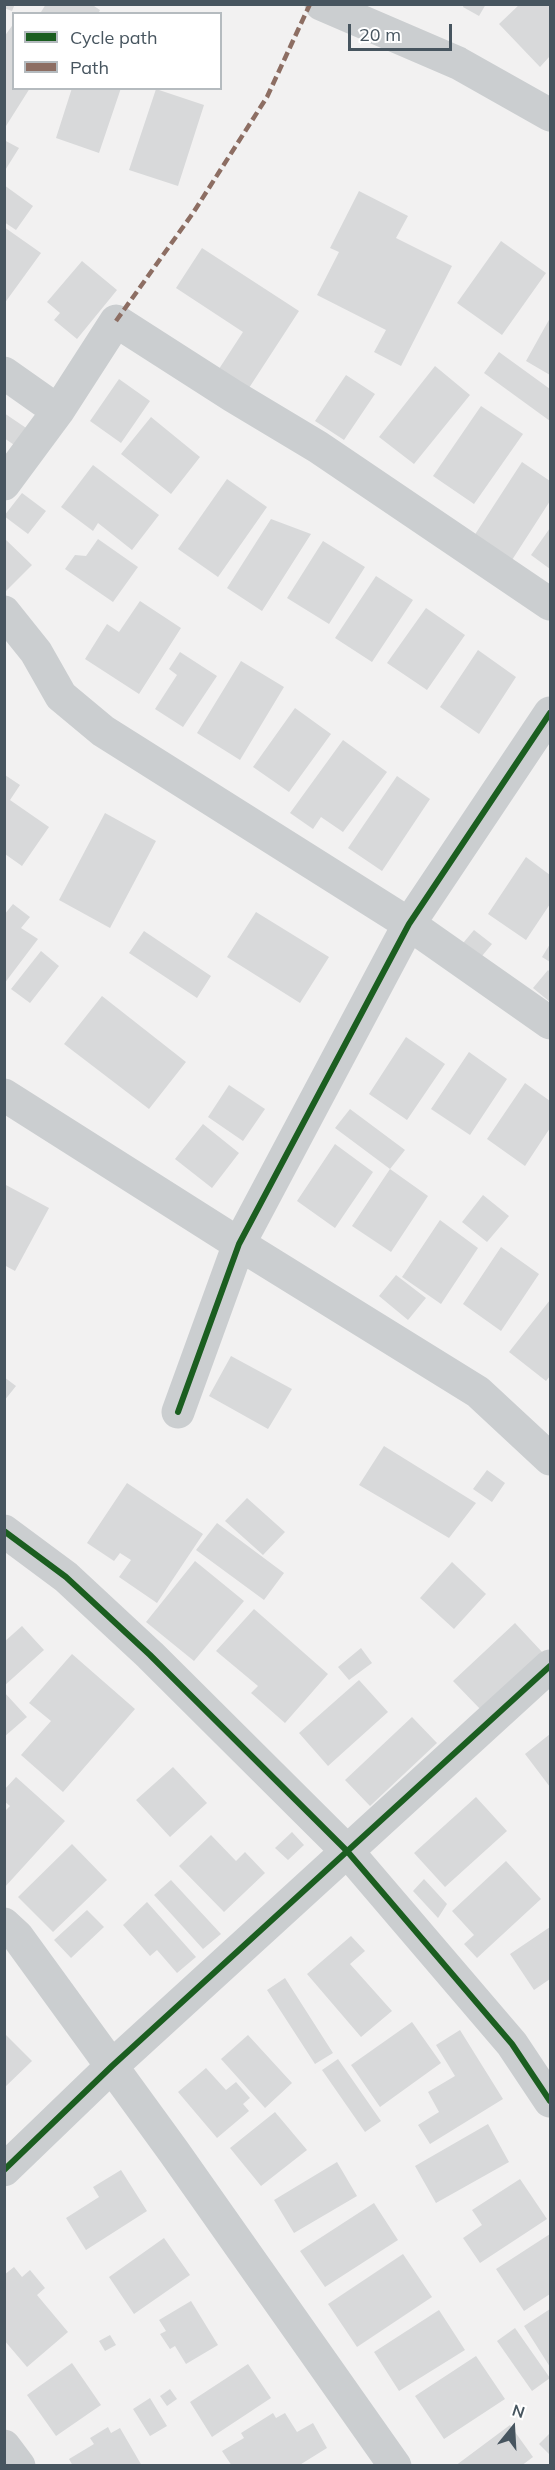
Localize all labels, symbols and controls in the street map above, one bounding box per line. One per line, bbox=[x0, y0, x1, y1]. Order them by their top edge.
legend bbox=[12, 12, 222, 90]
scale bar bbox=[351, 12, 454, 50]
text: 20 m bbox=[359, 23, 401, 46]
text: Cycle path bbox=[70, 26, 157, 49]
text: Path bbox=[70, 56, 109, 79]
north arrow bbox=[483, 2398, 543, 2458]
text: N bbox=[510, 2400, 527, 2422]

